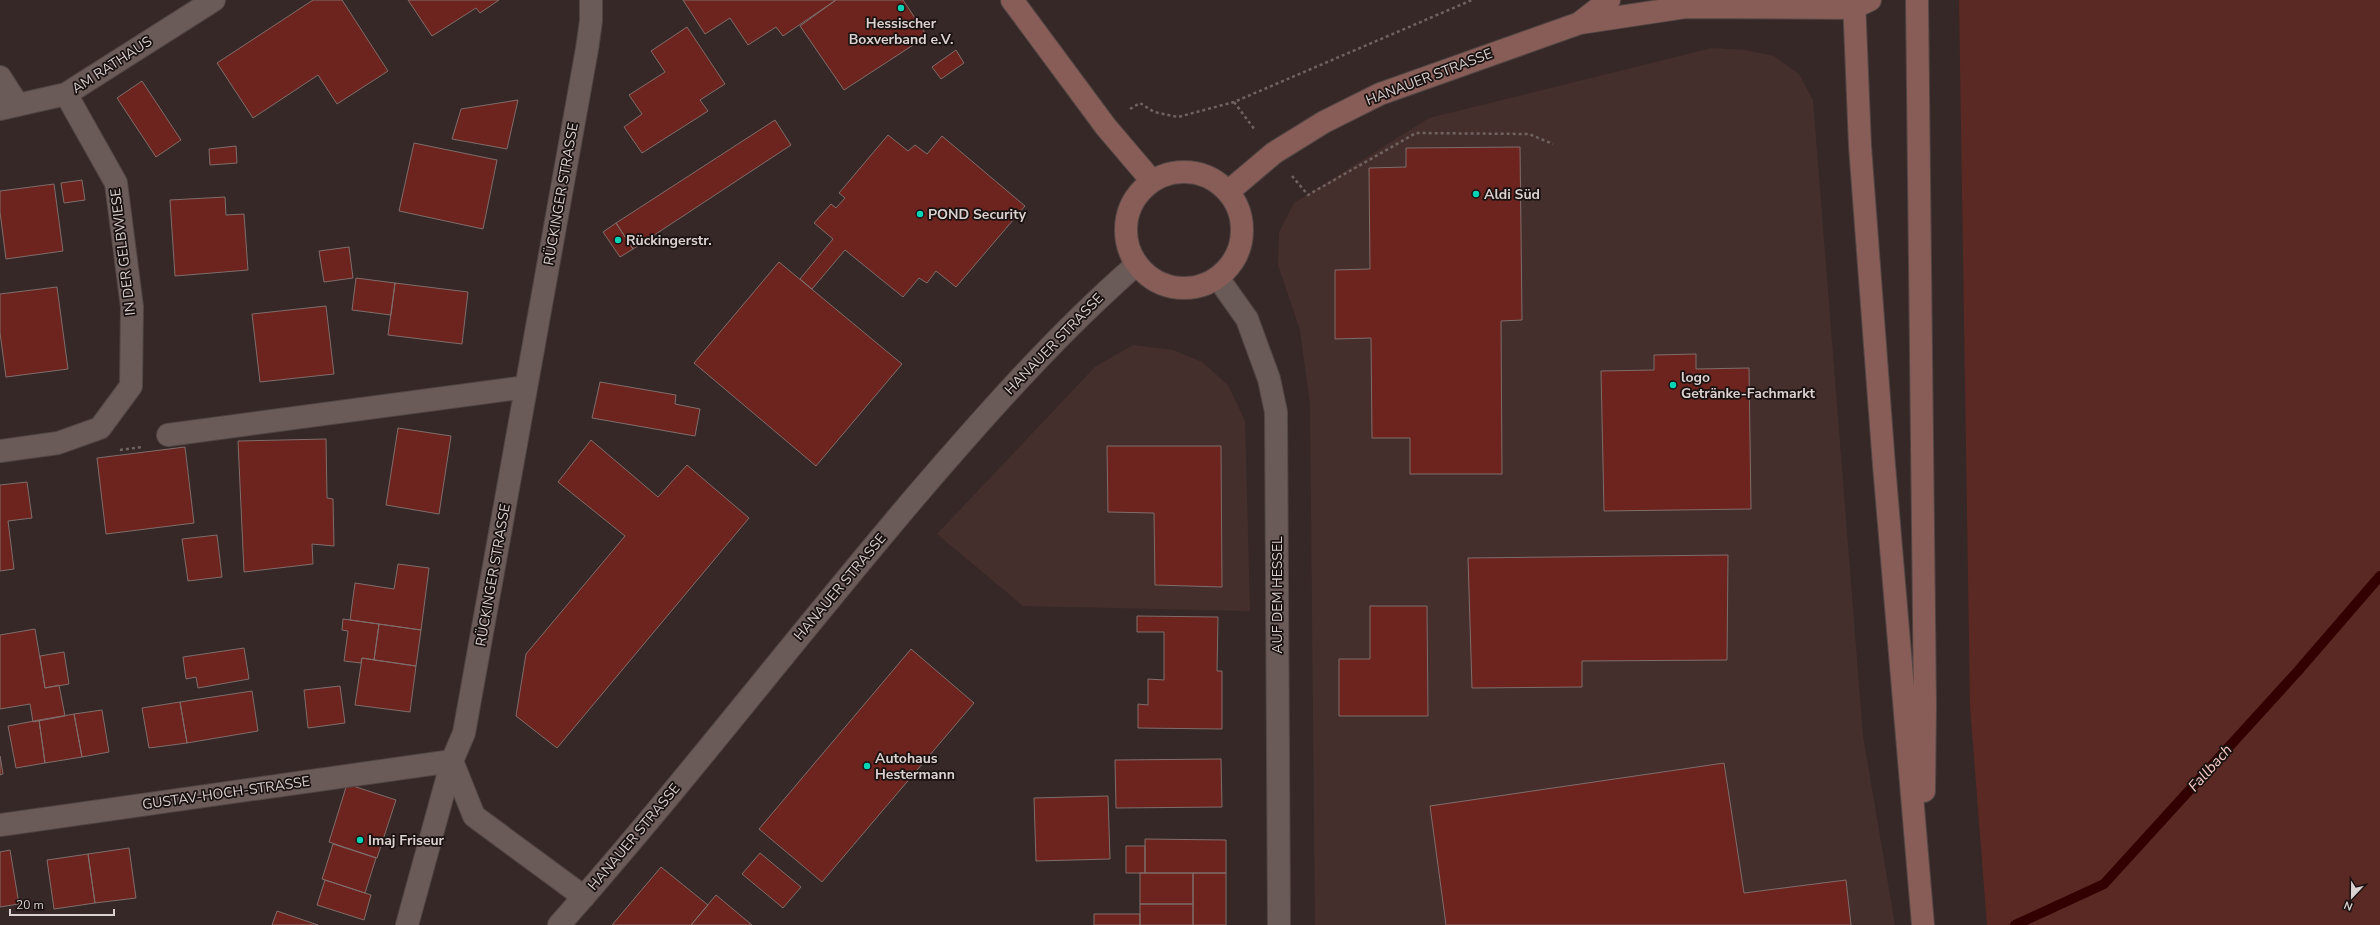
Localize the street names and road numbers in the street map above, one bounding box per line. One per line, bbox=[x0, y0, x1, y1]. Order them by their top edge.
street label: AM RATHAUS bbox=[68, 32, 156, 98]
street label: HANAUER STRASSE bbox=[1363, 44, 1495, 110]
street label: RÜCKINGER STRASSE bbox=[539, 121, 583, 267]
street label: IN DER GELBWIESE bbox=[106, 187, 140, 317]
street label: HANAUER STRASSE bbox=[1001, 289, 1107, 399]
street label: RÜCKINGER STRASSE bbox=[471, 502, 515, 648]
street label: HANAUER STRASSE bbox=[790, 529, 890, 645]
street label: AUF DEM HESSEL bbox=[1268, 536, 1287, 654]
street label: GUSTAV-HOCH-STRASSE bbox=[141, 772, 311, 814]
street label: HANAUER STRASSE bbox=[584, 779, 684, 895]

